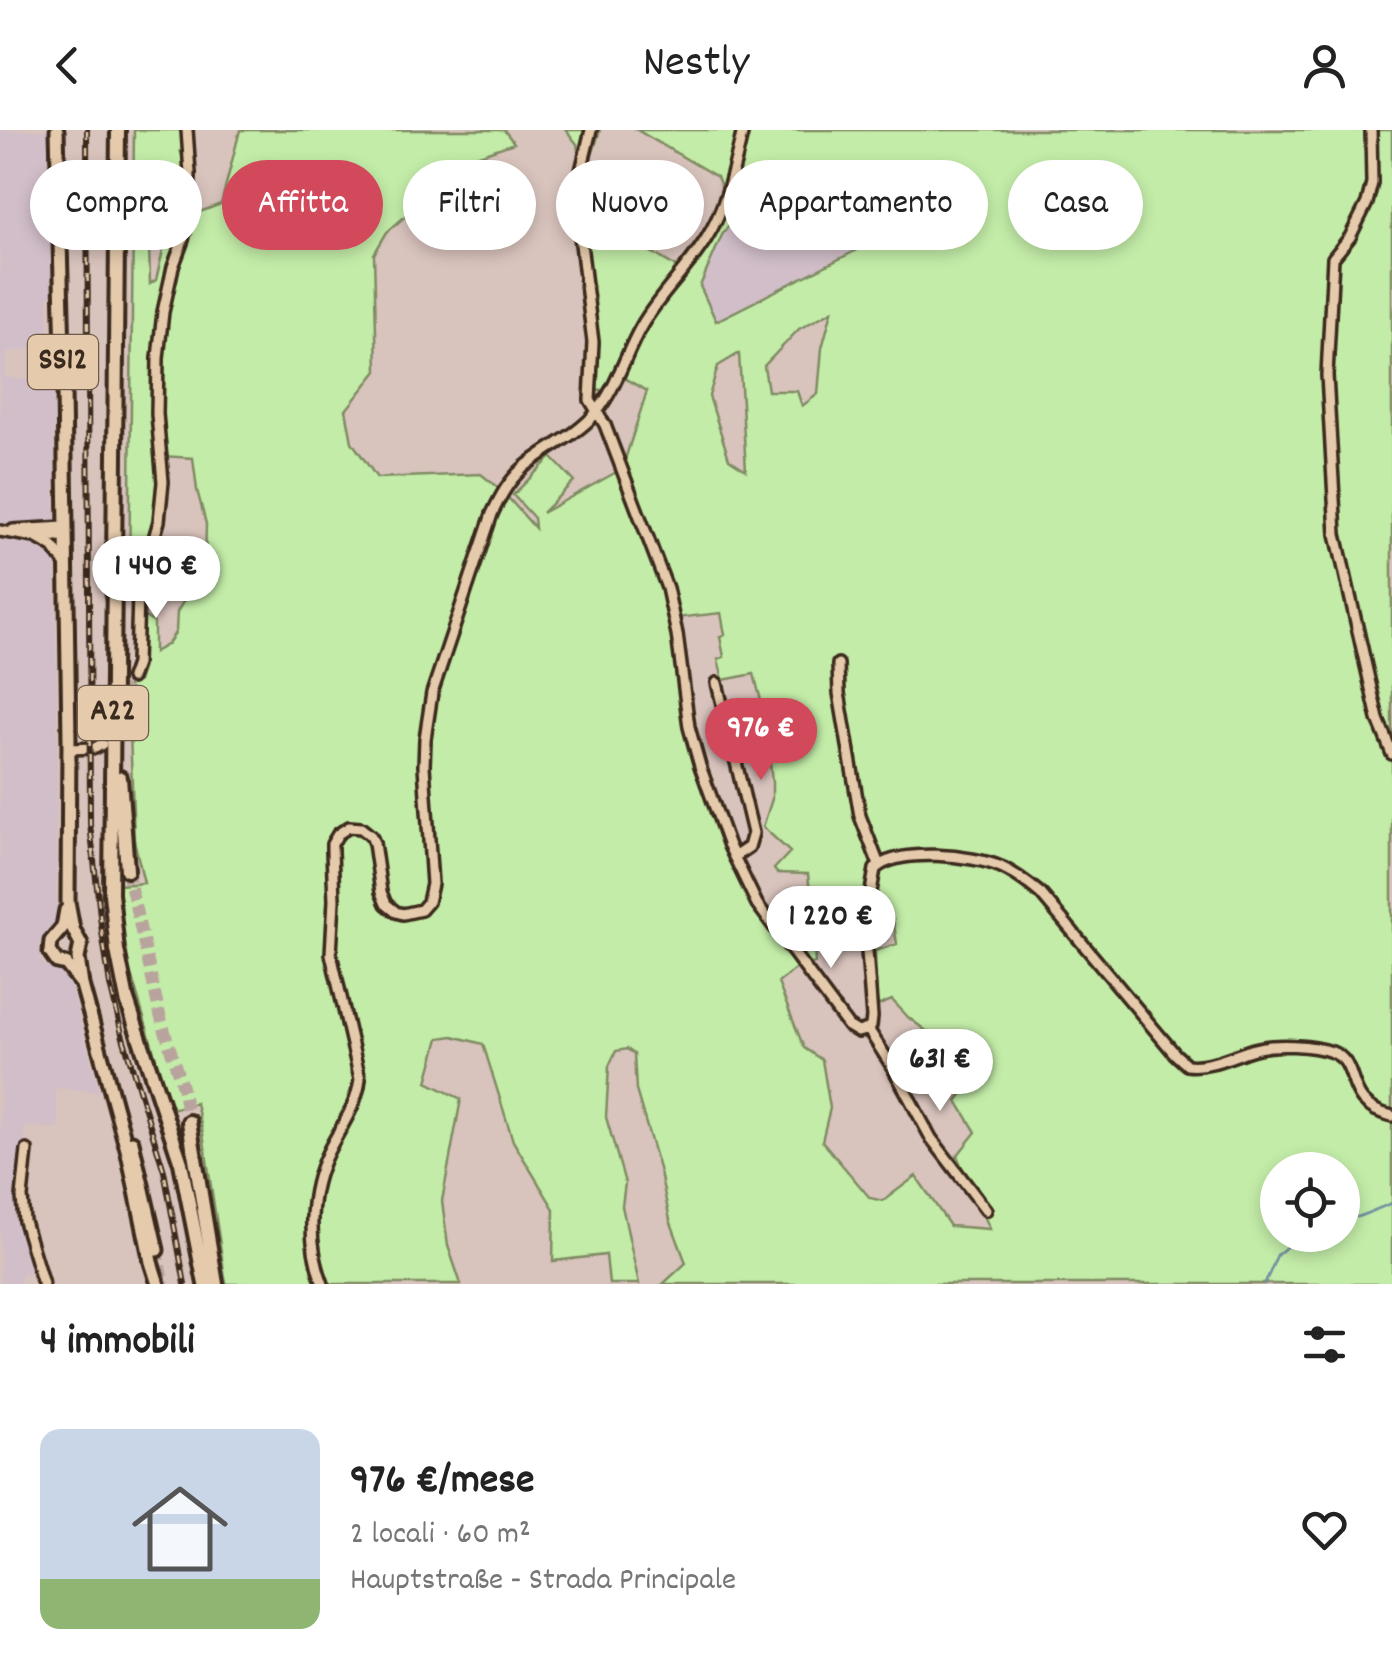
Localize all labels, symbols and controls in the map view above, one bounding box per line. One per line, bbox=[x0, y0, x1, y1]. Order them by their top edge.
text: Nestly bbox=[643, 33, 749, 97]
icon: back bbox=[40, 38, 95, 93]
icon: person bbox=[1297, 38, 1352, 93]
chip: Compra bbox=[30, 160, 202, 250]
chip: Affitta bbox=[222, 160, 383, 250]
chip: Filtri bbox=[403, 160, 536, 250]
chip: Nuovo bbox=[556, 160, 704, 250]
chip: Appartamento bbox=[724, 160, 988, 250]
chip: Casa bbox=[1008, 160, 1143, 250]
road number: SS12 bbox=[28, 335, 98, 389]
pin: 1 440 € bbox=[64, 536, 248, 621]
text: 1 440 € bbox=[114, 545, 198, 591]
road number: A22 bbox=[78, 686, 148, 740]
pin: 976 € bbox=[691, 698, 831, 783]
text: 976 € bbox=[727, 707, 795, 753]
pin: 1 220 € bbox=[739, 886, 923, 971]
text: 1 220 € bbox=[789, 895, 873, 941]
pin: 631 € bbox=[870, 1029, 1010, 1114]
text: 631 € bbox=[909, 1038, 971, 1084]
map controls bbox=[1260, 1152, 1360, 1252]
button: locate bbox=[1260, 1152, 1360, 1252]
text: 4 immobili bbox=[40, 1314, 195, 1374]
icon: filters bbox=[1297, 1317, 1352, 1372]
text: 976 €/mese bbox=[350, 1453, 534, 1513]
icon: home bbox=[120, 1469, 240, 1589]
icon: heart bbox=[1297, 1502, 1352, 1557]
text: 2 locali · 60 m² bbox=[350, 1513, 531, 1559]
text: Hauptstraße - Strada Principale bbox=[350, 1559, 736, 1605]

